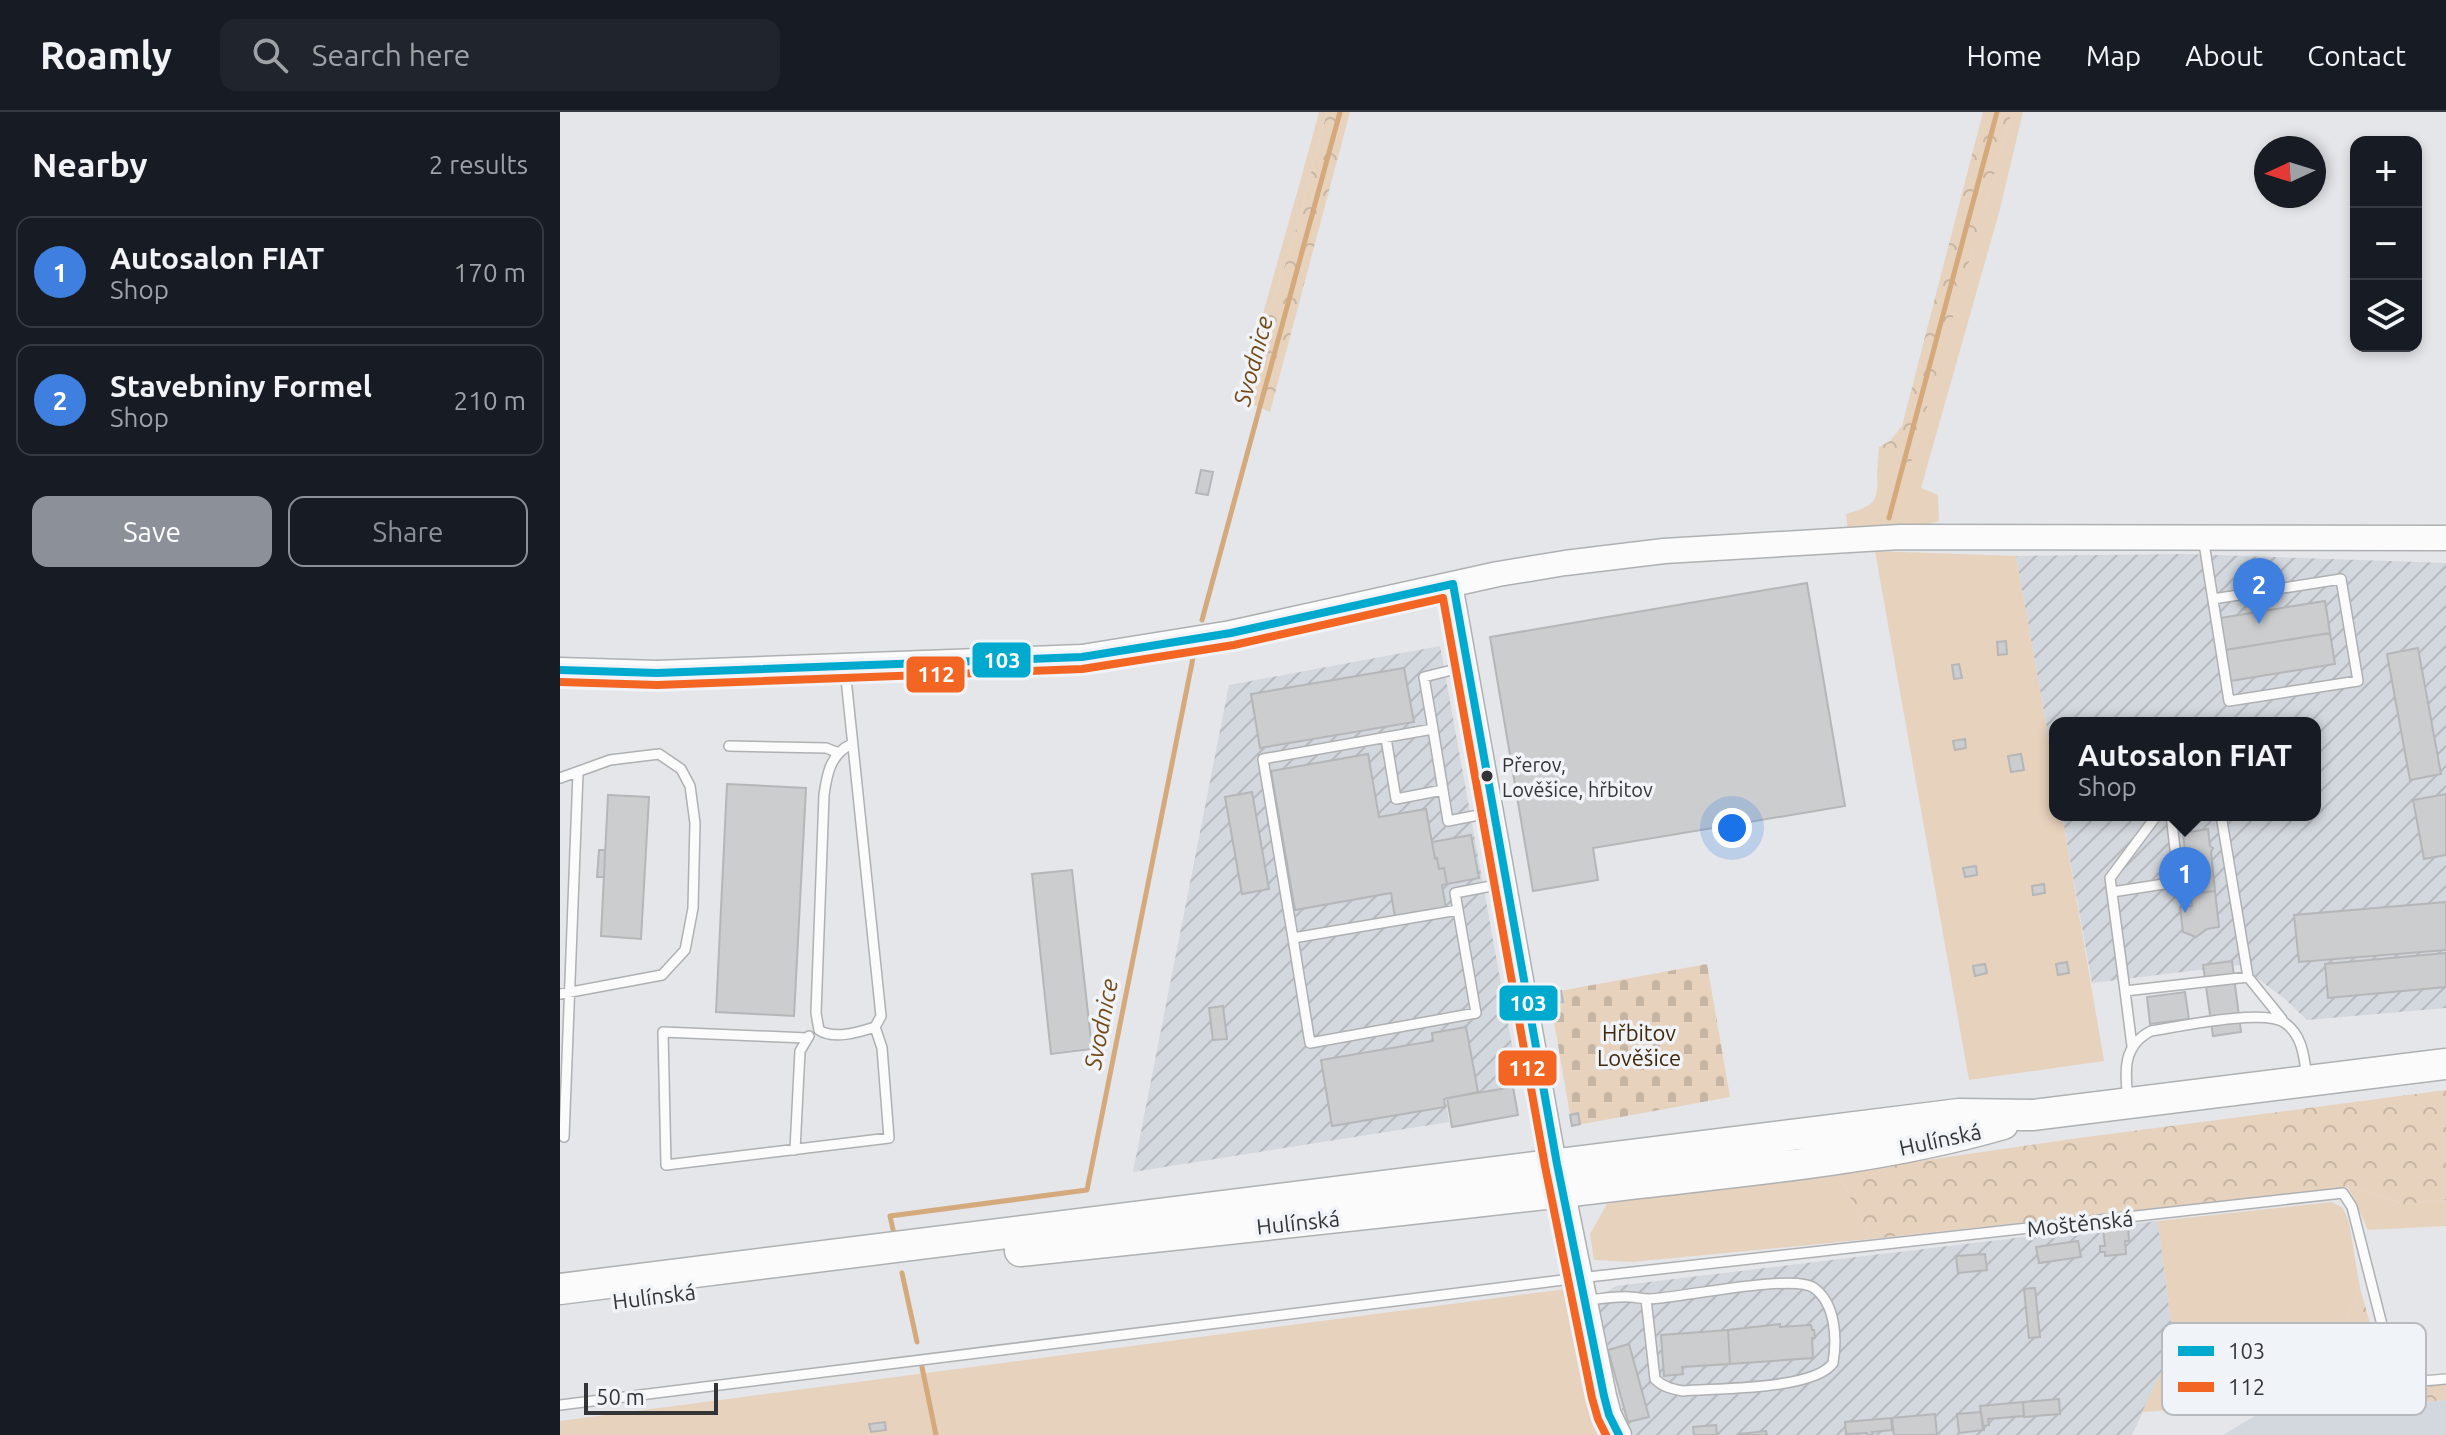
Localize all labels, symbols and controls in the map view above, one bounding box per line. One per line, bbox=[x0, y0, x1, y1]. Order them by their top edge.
search box bbox=[220, 19, 780, 91]
icon: search bbox=[248, 33, 292, 77]
text: Roamly bbox=[40, 34, 172, 76]
text: Search here bbox=[312, 38, 470, 72]
text: Home bbox=[1967, 40, 2042, 71]
text: Map bbox=[2086, 40, 2141, 71]
text: About bbox=[2185, 40, 2263, 71]
text: Contact bbox=[2307, 40, 2406, 71]
north arrow bbox=[2254, 136, 2326, 208]
map controls bbox=[2350, 136, 2422, 352]
button: + bbox=[2350, 136, 2422, 208]
text: Nearby bbox=[32, 145, 147, 183]
text: 2 results bbox=[429, 150, 528, 179]
button: − bbox=[2350, 208, 2422, 280]
text: Autosalon FIAT bbox=[110, 241, 324, 275]
text: 1 bbox=[53, 258, 67, 287]
text: 170 m bbox=[454, 258, 526, 287]
text: Shop bbox=[110, 275, 169, 304]
button: layers bbox=[2350, 280, 2422, 352]
water label: Svodnice bbox=[1228, 313, 1278, 410]
text: Stavebniny Formel bbox=[110, 369, 372, 403]
text: 2 bbox=[53, 386, 67, 415]
text: 210 m bbox=[454, 386, 526, 415]
text: Shop bbox=[110, 403, 169, 432]
button: Save bbox=[32, 496, 272, 567]
button: Share bbox=[288, 496, 528, 567]
pin: 2 bbox=[2233, 558, 2285, 624]
line badge: 103 bbox=[971, 641, 1032, 679]
text: 103 bbox=[983, 647, 1021, 672]
line badge: 112 bbox=[905, 655, 966, 694]
text: 112 bbox=[917, 661, 955, 686]
popup bbox=[2049, 717, 2321, 821]
text: Autosalon FIAT bbox=[2078, 738, 2292, 772]
place label: Přerov, Lověšice, hřbitov bbox=[1502, 753, 1653, 801]
marker: Přerov, Lověšice, hřbitov bbox=[1479, 768, 1495, 784]
text: Shop bbox=[2078, 772, 2137, 801]
your location bbox=[1712, 808, 1752, 848]
pin: 1 bbox=[2159, 847, 2211, 913]
water label: Svodnice bbox=[1079, 976, 1123, 1073]
line badge: 103 bbox=[1498, 984, 1559, 1022]
text: 103 bbox=[1509, 990, 1547, 1015]
park label: Hřbitov Lověšice bbox=[1597, 1020, 1681, 1070]
line badge: 112 bbox=[1497, 1049, 1558, 1087]
text: 112 bbox=[1508, 1055, 1546, 1080]
street label: Hulínská bbox=[1897, 1118, 1983, 1160]
street label: Hulínská bbox=[1255, 1205, 1341, 1239]
street label: Moštěnská bbox=[2026, 1205, 2134, 1241]
street label: Hulínská bbox=[611, 1279, 697, 1313]
legend bbox=[2162, 1323, 2426, 1415]
text: 103 bbox=[2228, 1338, 2265, 1363]
text: 112 bbox=[2228, 1374, 2265, 1399]
scale bar bbox=[584, 1379, 718, 1415]
text: 50 m bbox=[596, 1384, 645, 1409]

